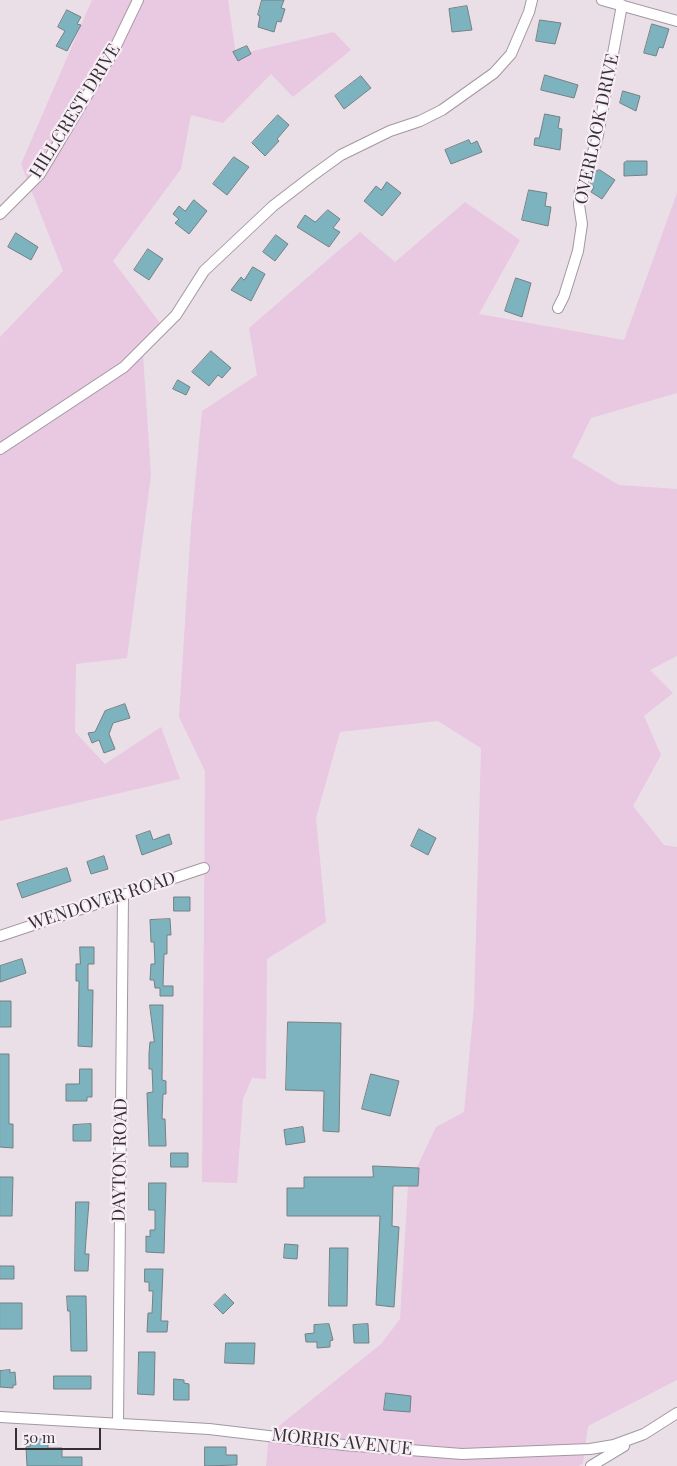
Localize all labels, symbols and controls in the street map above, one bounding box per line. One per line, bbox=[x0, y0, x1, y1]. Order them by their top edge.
street label: HILLCREST DRIVE bbox=[25, 40, 125, 182]
street label: OVERLOOK DRIVE bbox=[570, 52, 624, 206]
street label: WENDOVER ROAD bbox=[26, 867, 178, 935]
street label: DAYTON ROAD bbox=[108, 1098, 132, 1222]
scale bar bbox=[18, 1418, 104, 1450]
street label: MORRIS AVENUE bbox=[271, 1424, 413, 1460]
text: 50 m bbox=[23, 1427, 55, 1447]

